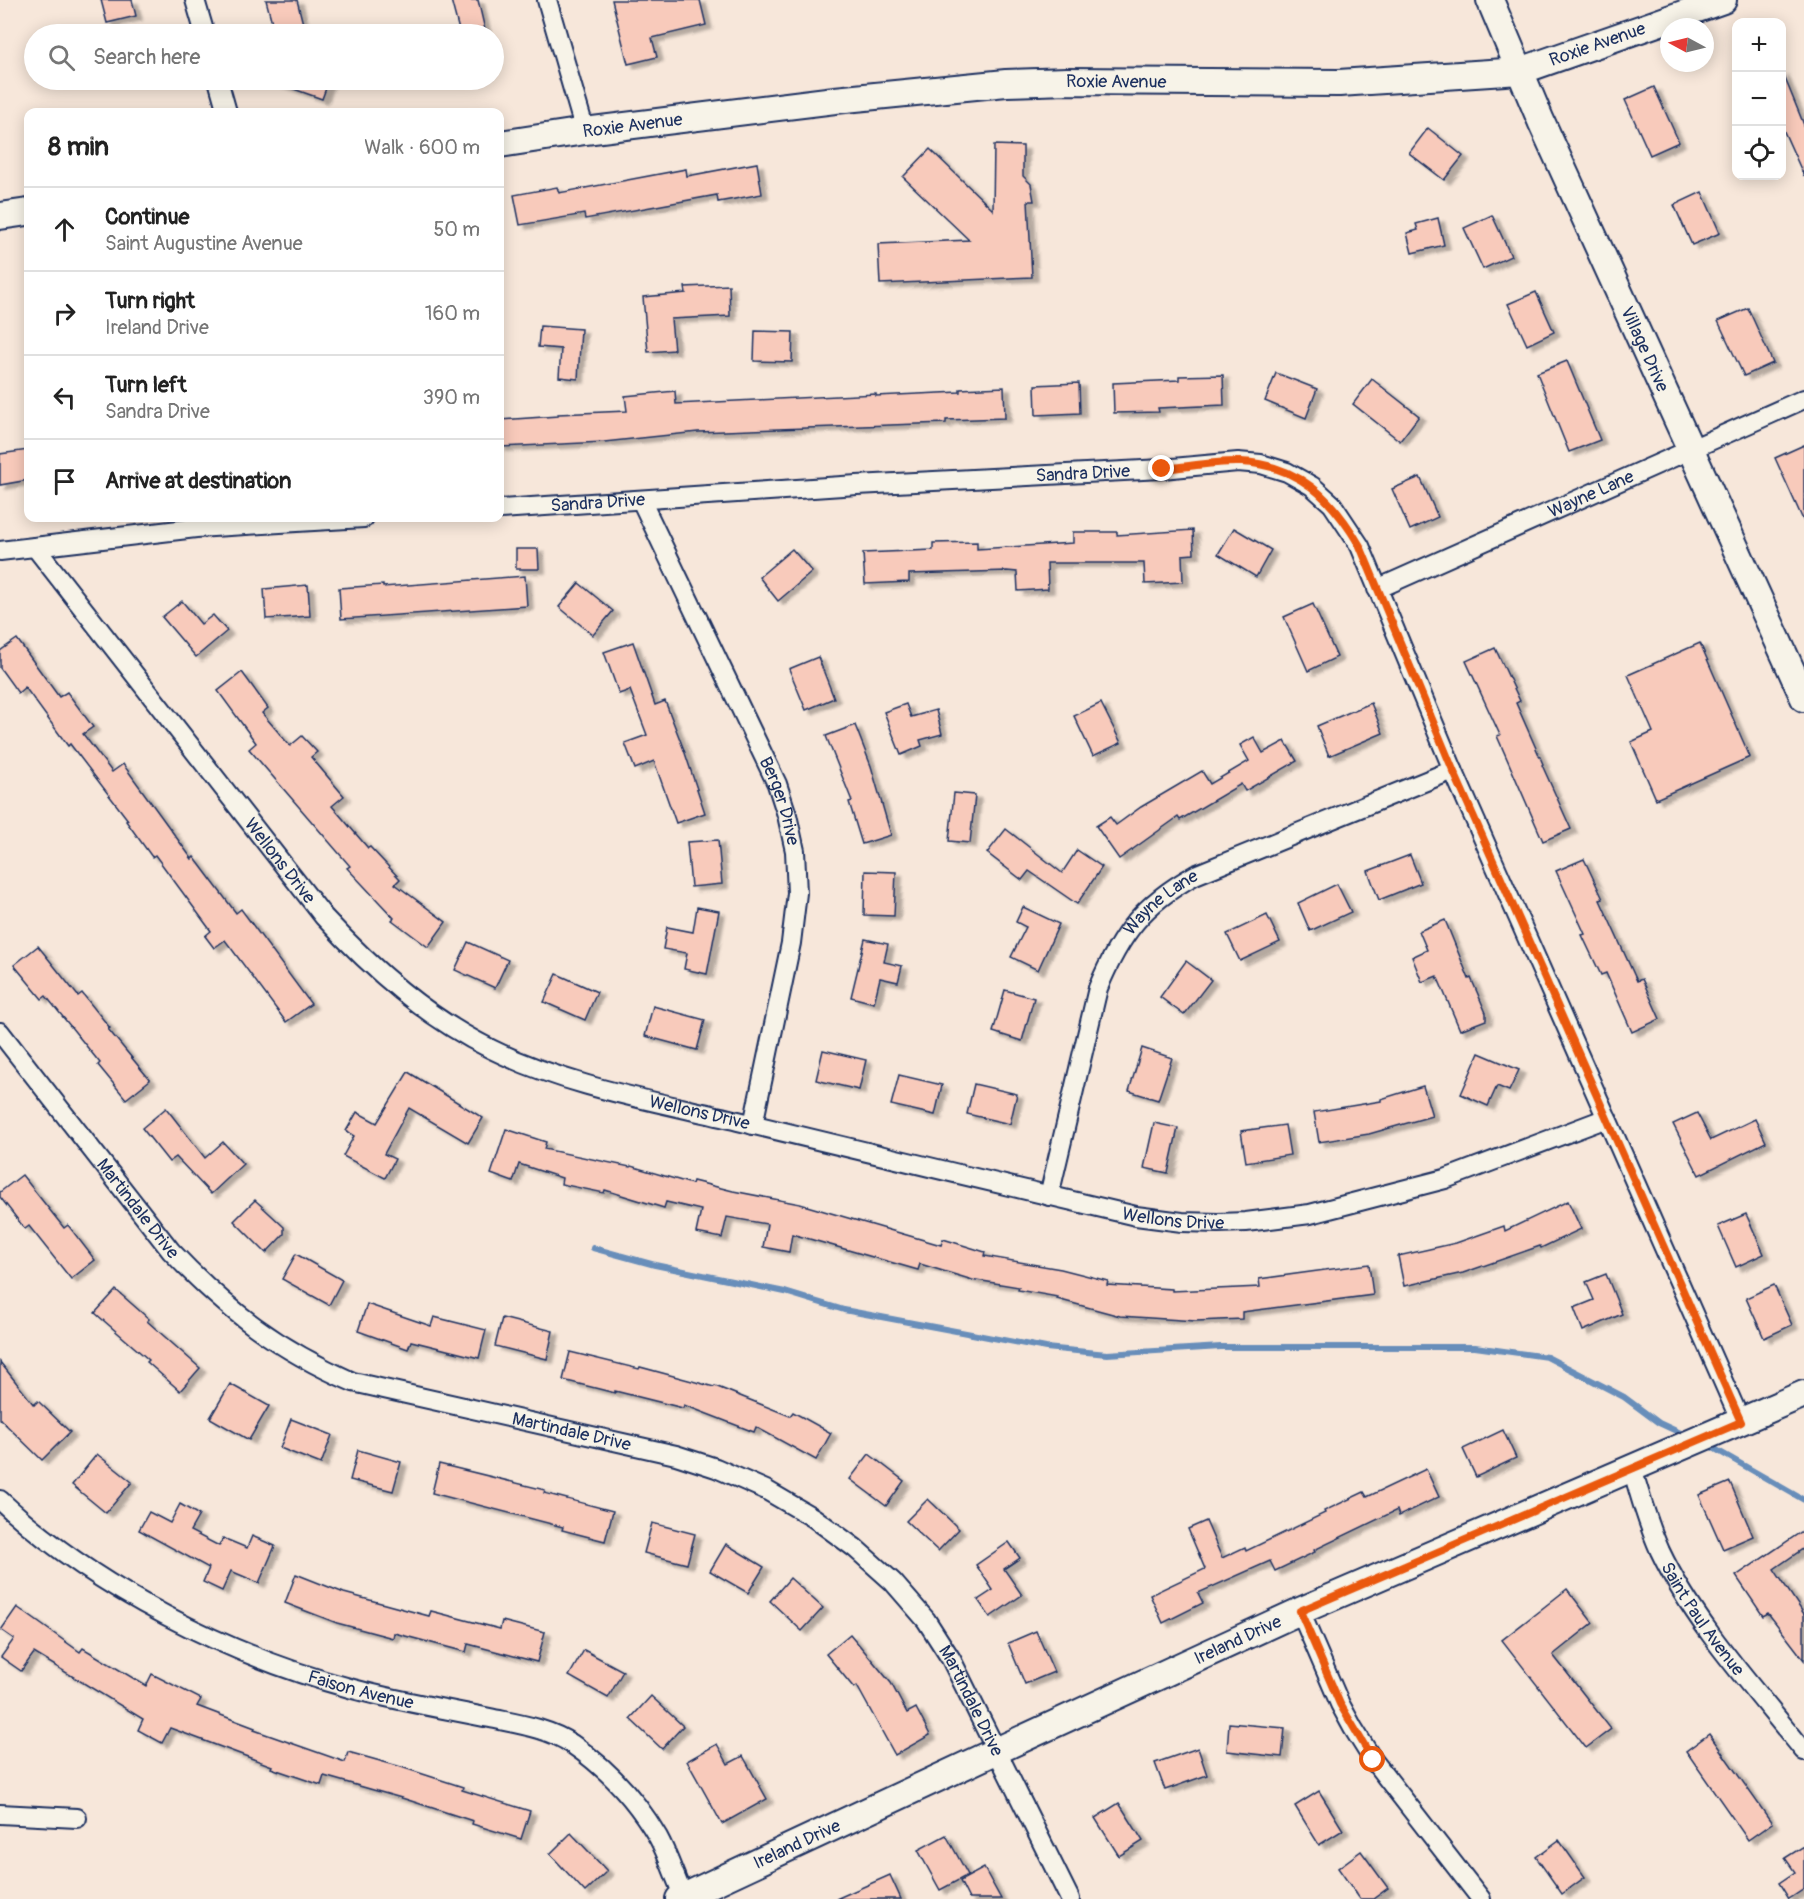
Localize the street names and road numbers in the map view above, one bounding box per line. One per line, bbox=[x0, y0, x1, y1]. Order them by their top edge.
street label: Roxie Avenue bbox=[1546, 17, 1648, 71]
street label: Roxie Avenue bbox=[1066, 69, 1167, 93]
street label: Roxie Avenue bbox=[581, 107, 684, 143]
street label: Village Drive bbox=[1616, 303, 1674, 396]
street label: Sandra Drive bbox=[1035, 459, 1131, 487]
street label: Wayne Lane bbox=[1544, 465, 1637, 523]
street label: Sandra Drive bbox=[550, 488, 646, 517]
street label: Berger Drive bbox=[754, 753, 805, 848]
street label: Wellons Drive bbox=[239, 813, 321, 908]
street label: Wayne Lane bbox=[1118, 864, 1202, 940]
street label: Wellons Drive bbox=[647, 1090, 752, 1135]
street label: Martindale Drive bbox=[92, 1154, 184, 1264]
street label: Wellons Drive bbox=[1120, 1202, 1225, 1235]
street label: Martindale Drive bbox=[510, 1407, 633, 1456]
street label: Saint Paul Avenue bbox=[1656, 1558, 1750, 1681]
street label: Ireland Drive bbox=[1190, 1610, 1285, 1670]
street label: Martindale Drive bbox=[934, 1641, 1009, 1760]
street label: Faison Avenue bbox=[305, 1665, 416, 1714]
street label: Ireland Drive bbox=[750, 1814, 844, 1874]

